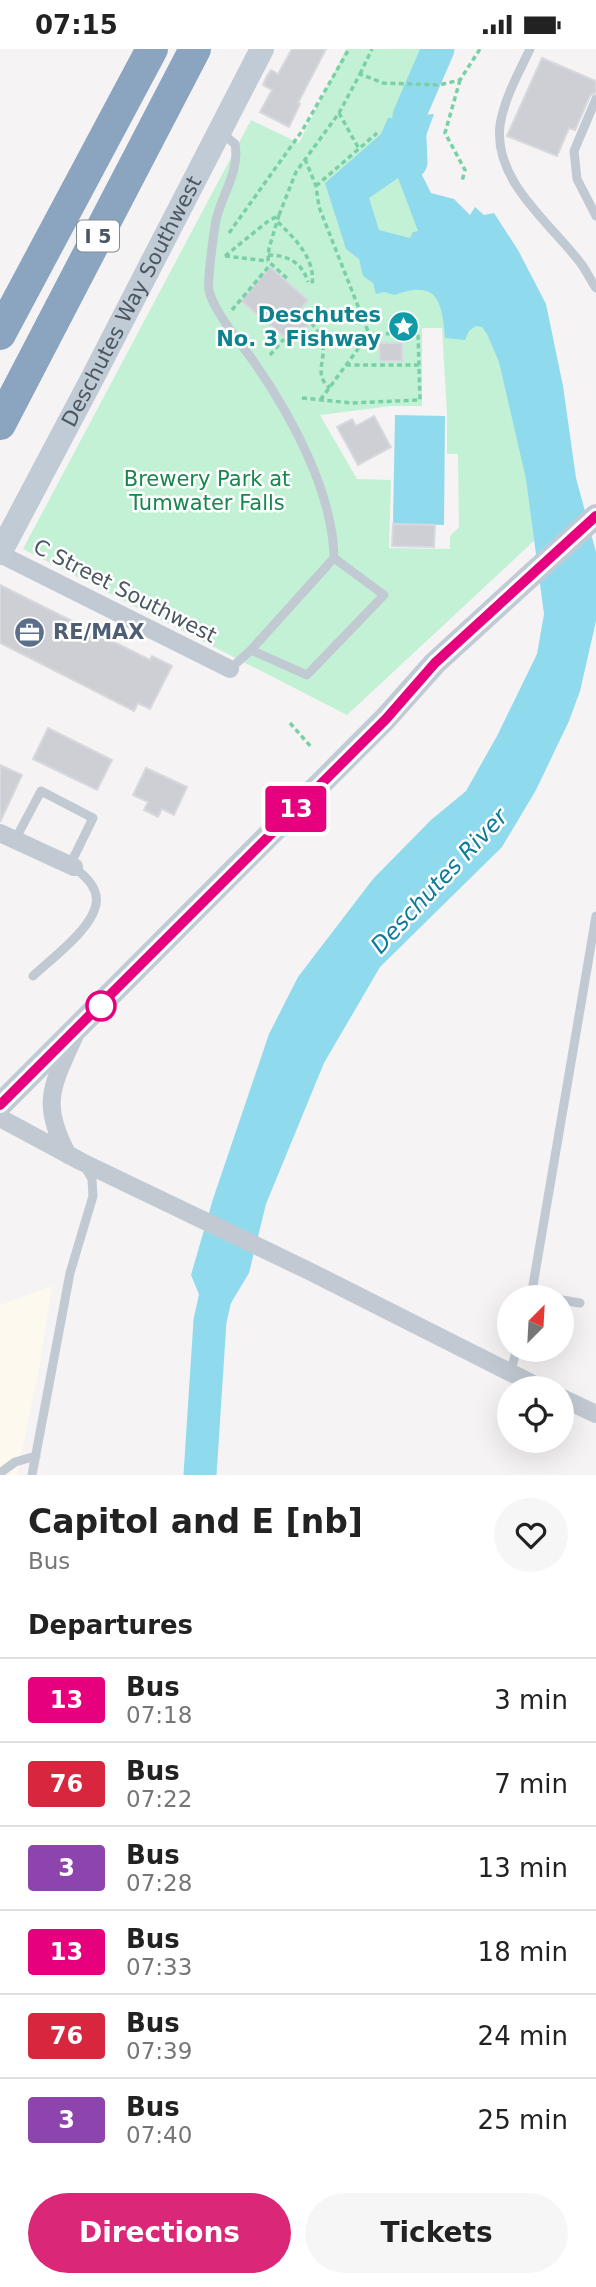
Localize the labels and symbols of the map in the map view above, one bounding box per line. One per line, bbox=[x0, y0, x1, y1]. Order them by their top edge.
street label: Deschutes Way Southwest bbox=[57, 172, 206, 431]
road number: I 5 bbox=[77, 221, 119, 251]
place label: Deschutes No. 3 Fishway bbox=[216, 303, 381, 351]
place icon: Deschutes No. 3 Fishway bbox=[387, 310, 421, 344]
park label: Brewery Park at Tumwater Falls bbox=[124, 467, 290, 515]
street label: C Street Southwest bbox=[30, 534, 220, 648]
office icon: RE/MAX bbox=[13, 615, 47, 649]
place label: RE/MAX bbox=[53, 620, 145, 644]
line badge: 13 bbox=[264, 786, 328, 832]
water label: Deschutes River bbox=[365, 802, 514, 959]
unlabelled marker bbox=[86, 991, 116, 1021]
north arrow bbox=[497, 1285, 574, 1361]

